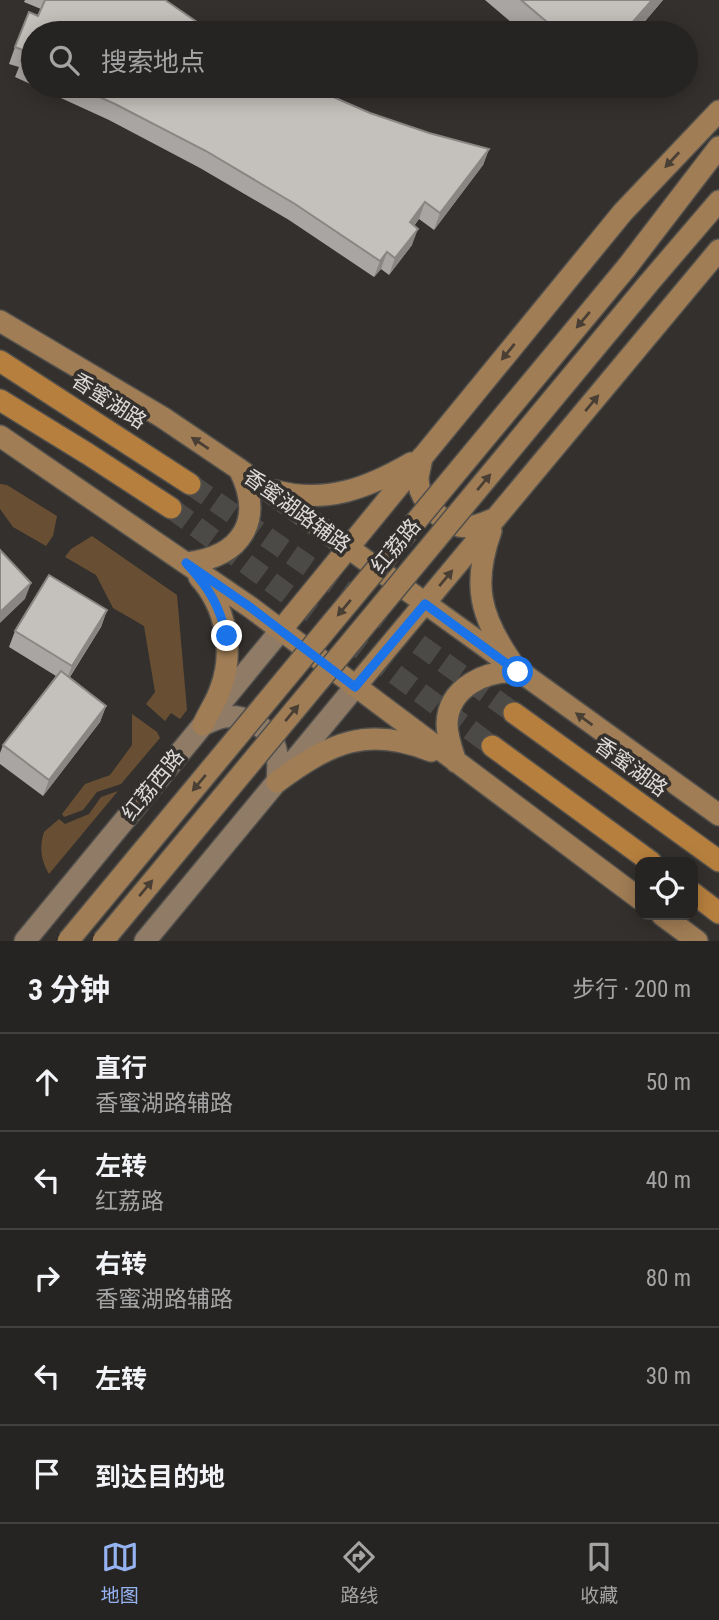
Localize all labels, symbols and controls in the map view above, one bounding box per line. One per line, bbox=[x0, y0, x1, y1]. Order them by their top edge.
search box bbox=[21, 21, 698, 98]
icon: search bbox=[45, 41, 83, 79]
text: 搜索地点 bbox=[101, 47, 205, 77]
one-way arrow bbox=[664, 151, 680, 168]
one-way arrow bbox=[576, 310, 591, 328]
one-way arrow bbox=[501, 342, 516, 360]
street label: 香蜜湖路 bbox=[67, 368, 151, 434]
one-way arrow bbox=[584, 394, 599, 412]
one-way arrow bbox=[191, 436, 209, 450]
street label: 香蜜湖路辅路 bbox=[239, 464, 355, 558]
one-way arrow bbox=[476, 473, 491, 490]
street label: 红荔路 bbox=[367, 514, 425, 578]
one-way arrow bbox=[438, 569, 453, 586]
one-way arrow bbox=[337, 600, 352, 617]
route end bbox=[211, 620, 242, 651]
route start bbox=[502, 656, 533, 687]
one-way arrow bbox=[284, 705, 299, 723]
one-way arrow bbox=[575, 712, 593, 726]
street label: 香蜜湖路 bbox=[590, 733, 672, 801]
street label: 红荔西路 bbox=[117, 745, 189, 825]
one-way arrow bbox=[192, 775, 207, 792]
map controls bbox=[635, 857, 698, 920]
button: locate bbox=[635, 857, 698, 920]
one-way arrow bbox=[138, 880, 153, 897]
text: 3 分钟 bbox=[28, 972, 110, 1007]
text: 步行 · 200 m bbox=[572, 976, 691, 1003]
text: 直行 bbox=[95, 1053, 147, 1083]
icon: ahead bbox=[28, 1063, 66, 1101]
text: 50 m bbox=[646, 1069, 691, 1096]
text: 香蜜湖路辅路 bbox=[95, 1090, 233, 1117]
text: 左转 bbox=[95, 1151, 147, 1181]
icon: left bbox=[28, 1161, 66, 1199]
text: 40 m bbox=[646, 1167, 691, 1194]
text: 红荔路 bbox=[95, 1188, 164, 1215]
text: 右转 bbox=[95, 1249, 147, 1279]
icon: right bbox=[28, 1259, 66, 1297]
text: 80 m bbox=[646, 1265, 691, 1292]
text: 香蜜湖路辅路 bbox=[95, 1286, 233, 1313]
icon: left bbox=[28, 1357, 66, 1395]
text: 30 m bbox=[646, 1363, 691, 1390]
text: 左转 bbox=[95, 1364, 147, 1394]
icon: arrive bbox=[28, 1455, 66, 1493]
text: 到达目的地 bbox=[95, 1462, 225, 1492]
tab: 地图 bbox=[101, 1538, 139, 1607]
tab: 路线 bbox=[340, 1538, 378, 1607]
tab: 收藏 bbox=[580, 1538, 618, 1607]

